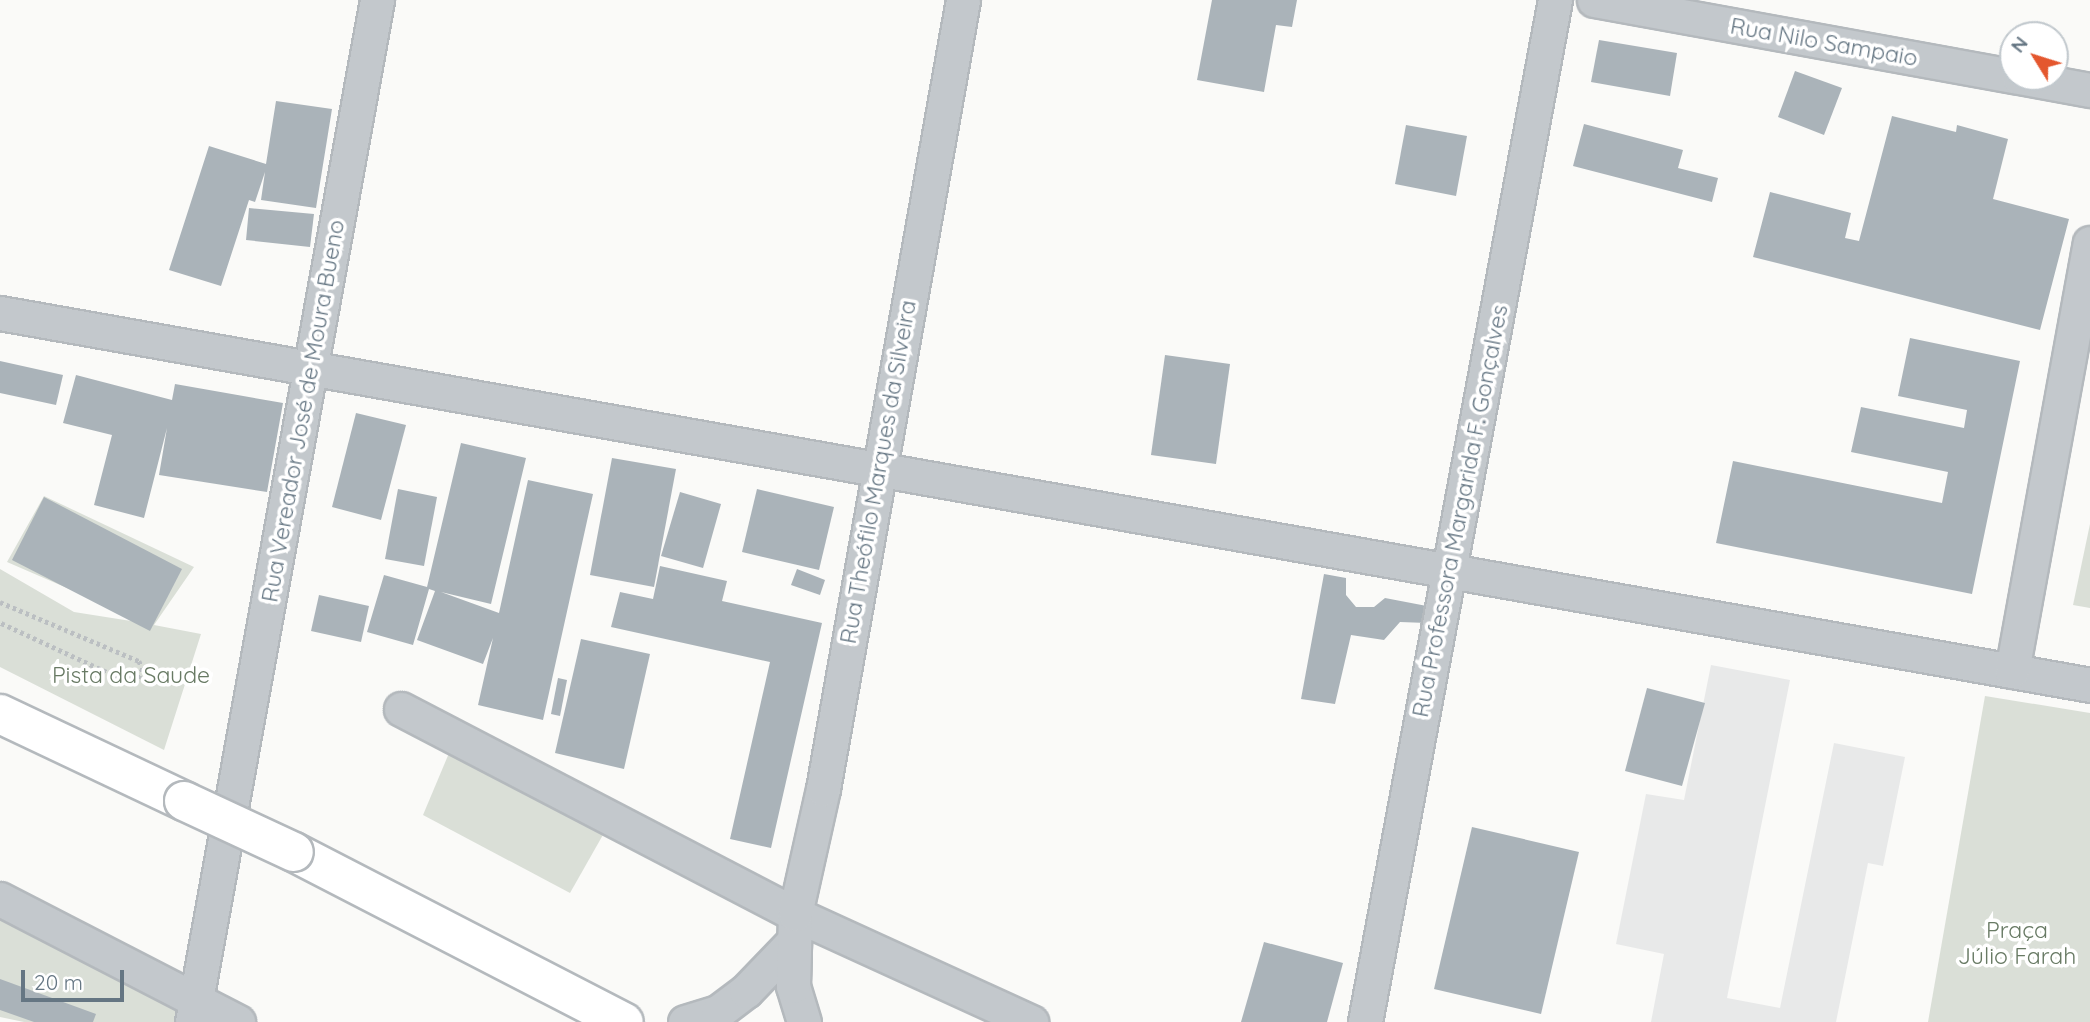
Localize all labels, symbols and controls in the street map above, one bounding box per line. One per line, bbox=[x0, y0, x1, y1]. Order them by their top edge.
street label: Rua Nilo Sampaio bbox=[1728, 12, 1920, 72]
north arrow bbox=[1999, 21, 2069, 91]
text: N bbox=[2005, 31, 2033, 57]
street label: Rua Vereador José de Moura Bueno bbox=[256, 218, 350, 604]
street label: Rua Theófilo Marques da Silveira bbox=[834, 298, 922, 646]
street label: Rua Professora Margarida F. Gonçalves bbox=[1406, 302, 1514, 720]
park label: Pista da Saude bbox=[52, 661, 210, 689]
park label: Praça Júlio Farah bbox=[1958, 916, 2076, 970]
scale bar bbox=[24, 956, 128, 1000]
text: 20 m bbox=[34, 969, 83, 995]

